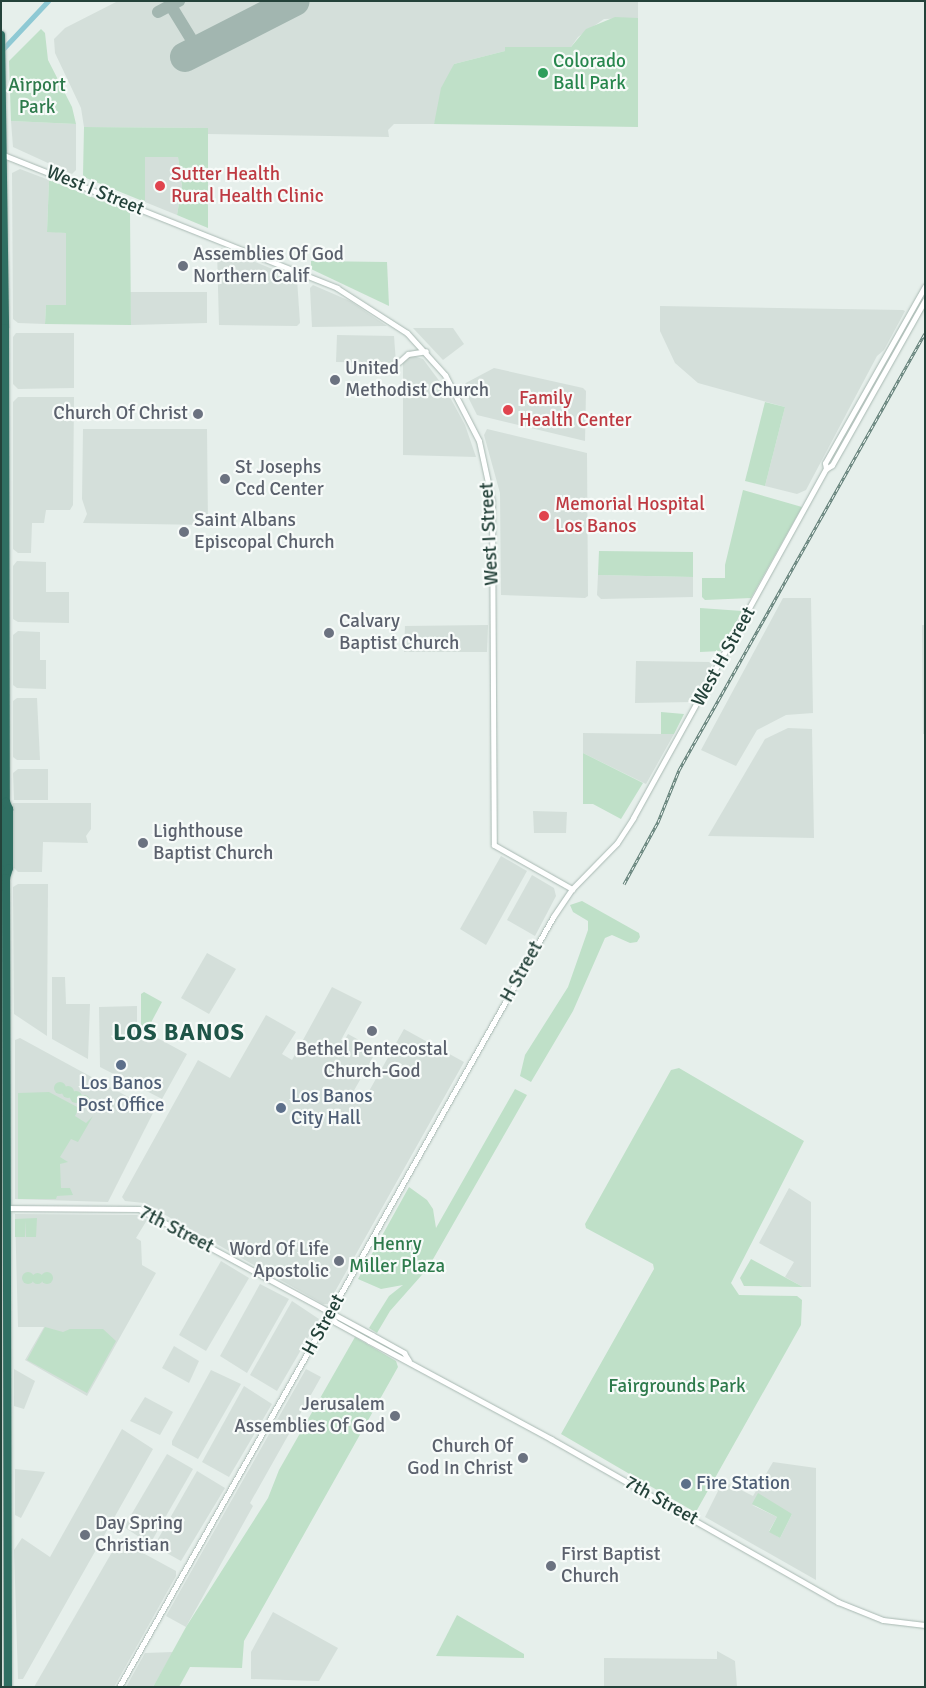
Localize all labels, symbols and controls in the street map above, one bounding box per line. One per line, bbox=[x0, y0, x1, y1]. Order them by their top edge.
place label: Colorado Ball Park bbox=[553, 51, 626, 95]
marker: Colorado Ball Park bbox=[537, 67, 549, 79]
park label: Airport Park bbox=[8, 75, 66, 119]
street label: West I Street bbox=[43, 161, 147, 221]
place label: Sutter Health Rural Health Clinic bbox=[171, 164, 324, 208]
marker: Sutter Health Rural Health Clinic bbox=[153, 179, 167, 193]
place label: Assemblies Of God Northern Calif bbox=[193, 244, 344, 288]
marker: Assemblies Of God Northern Calif bbox=[177, 260, 189, 272]
place label: United Methodist Church bbox=[345, 358, 489, 402]
marker: United Methodist Church bbox=[329, 374, 341, 386]
place label: Family Health Center bbox=[519, 388, 632, 432]
place label: Church Of Christ bbox=[53, 403, 188, 425]
marker: Family Health Center bbox=[501, 403, 515, 417]
marker: Church Of Christ bbox=[192, 408, 204, 420]
place label: St Josephs Ccd Center bbox=[235, 457, 324, 501]
marker: St Josephs Ccd Center bbox=[219, 473, 231, 485]
street label: West I Street bbox=[476, 482, 504, 586]
place label: Memorial Hospital Los Banos bbox=[555, 494, 705, 538]
marker: Memorial Hospital Los Banos bbox=[537, 509, 551, 523]
place label: Saint Albans Episcopal Church bbox=[194, 510, 335, 554]
marker: Saint Albans Episcopal Church bbox=[178, 526, 190, 538]
street label: West H Street bbox=[687, 603, 761, 711]
place label: Calvary Baptist Church bbox=[339, 611, 459, 655]
marker: Calvary Baptist Church bbox=[323, 627, 335, 639]
place label: Lighthouse Baptist Church bbox=[153, 821, 273, 865]
marker: Lighthouse Baptist Church bbox=[137, 837, 149, 849]
street label: H Street bbox=[496, 937, 548, 1007]
district label: LOS BANOS bbox=[112, 1019, 246, 1047]
marker: Bethel Pentecostal Church-God bbox=[366, 1025, 378, 1037]
place label: Bethel Pentecostal Church-God bbox=[296, 1039, 448, 1083]
marker: Los Banos Post Office bbox=[115, 1059, 127, 1071]
place label: Los Banos Post Office bbox=[77, 1073, 165, 1117]
place label: Los Banos City Hall bbox=[291, 1086, 372, 1130]
marker: Los Banos City Hall bbox=[275, 1102, 287, 1114]
street label: 7th Street bbox=[135, 1201, 217, 1259]
park label: Henry Miller Plaza bbox=[349, 1234, 445, 1278]
place label: Word Of Life Apostolic bbox=[229, 1239, 329, 1283]
marker: Word Of Life Apostolic bbox=[333, 1255, 345, 1267]
street label: H Street bbox=[298, 1290, 350, 1360]
park label: Fairgrounds Park bbox=[608, 1376, 746, 1398]
place label: Jerusalem Assemblies Of God bbox=[234, 1394, 385, 1438]
marker: Jerusalem Assemblies Of God bbox=[389, 1410, 401, 1422]
place label: Church Of God In Christ bbox=[407, 1436, 513, 1480]
marker: Church Of God In Christ bbox=[517, 1452, 529, 1464]
street label: 7th Street bbox=[620, 1471, 702, 1531]
place label: Fire Station bbox=[696, 1473, 790, 1495]
marker: Fire Station bbox=[680, 1478, 692, 1490]
place label: Day Spring Christian bbox=[95, 1513, 183, 1557]
marker: Day Spring Christian bbox=[79, 1529, 91, 1541]
place label: First Baptist Church bbox=[561, 1544, 660, 1588]
marker: First Baptist Church bbox=[545, 1560, 557, 1572]

